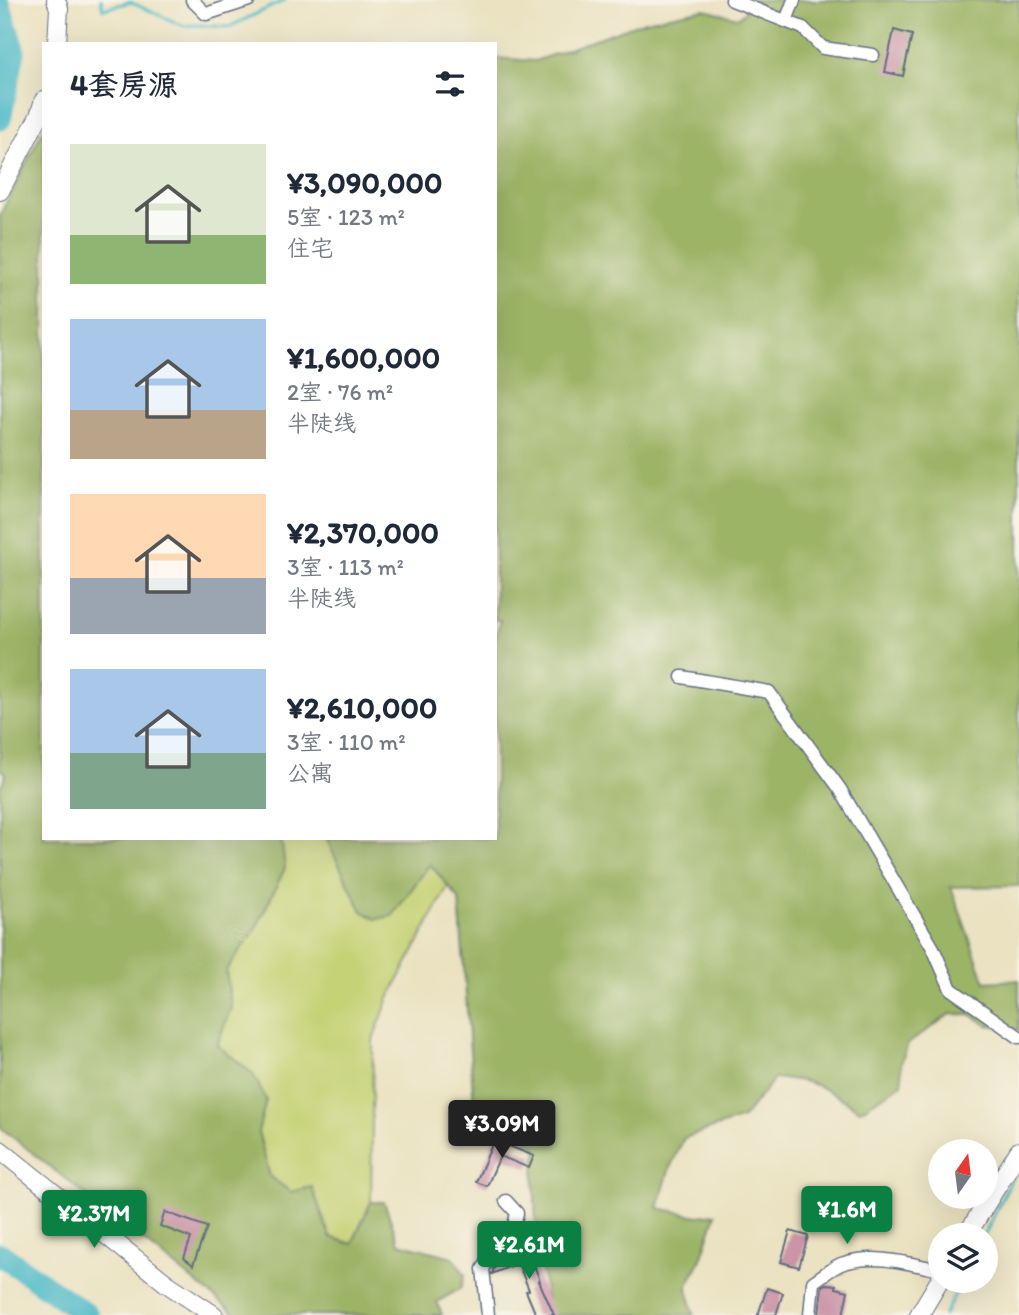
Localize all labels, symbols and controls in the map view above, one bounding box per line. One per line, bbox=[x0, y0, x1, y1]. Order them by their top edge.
icon: filters bbox=[431, 65, 469, 103]
text: 4套房源 bbox=[70, 66, 178, 103]
text: ¥3,090,000 bbox=[287, 164, 442, 201]
icon: home bbox=[126, 172, 210, 256]
text: 5室 · 123 m² bbox=[287, 203, 405, 231]
text: 住宅 bbox=[287, 234, 333, 262]
text: ¥1,600,000 bbox=[287, 339, 440, 376]
icon: home bbox=[126, 347, 210, 431]
text: 2室 · 76 m² bbox=[287, 378, 393, 406]
text: 半陡线 bbox=[287, 409, 356, 437]
text: ¥2,370,000 bbox=[287, 514, 439, 551]
icon: home bbox=[126, 522, 210, 606]
text: 3室 · 113 m² bbox=[287, 553, 404, 581]
text: 半陡线 bbox=[287, 584, 356, 612]
text: ¥2,610,000 bbox=[287, 689, 438, 726]
icon: home bbox=[126, 697, 210, 781]
text: 3室 · 110 m² bbox=[287, 728, 406, 756]
text: 公寓 bbox=[287, 759, 333, 787]
pin: ¥3.09M bbox=[445, 1100, 559, 1160]
text: ¥3.09M bbox=[464, 1109, 540, 1137]
north arrow bbox=[928, 1139, 998, 1209]
map controls bbox=[928, 1139, 998, 1293]
pin: ¥1.6M bbox=[798, 1186, 896, 1246]
pin: ¥2.37M bbox=[37, 1190, 151, 1250]
text: ¥1.6M bbox=[817, 1195, 877, 1223]
text: ¥2.37M bbox=[58, 1199, 130, 1227]
pin: ¥2.61M bbox=[472, 1222, 586, 1281]
button: layers bbox=[928, 1223, 998, 1293]
text: ¥2.61M bbox=[493, 1230, 565, 1258]

